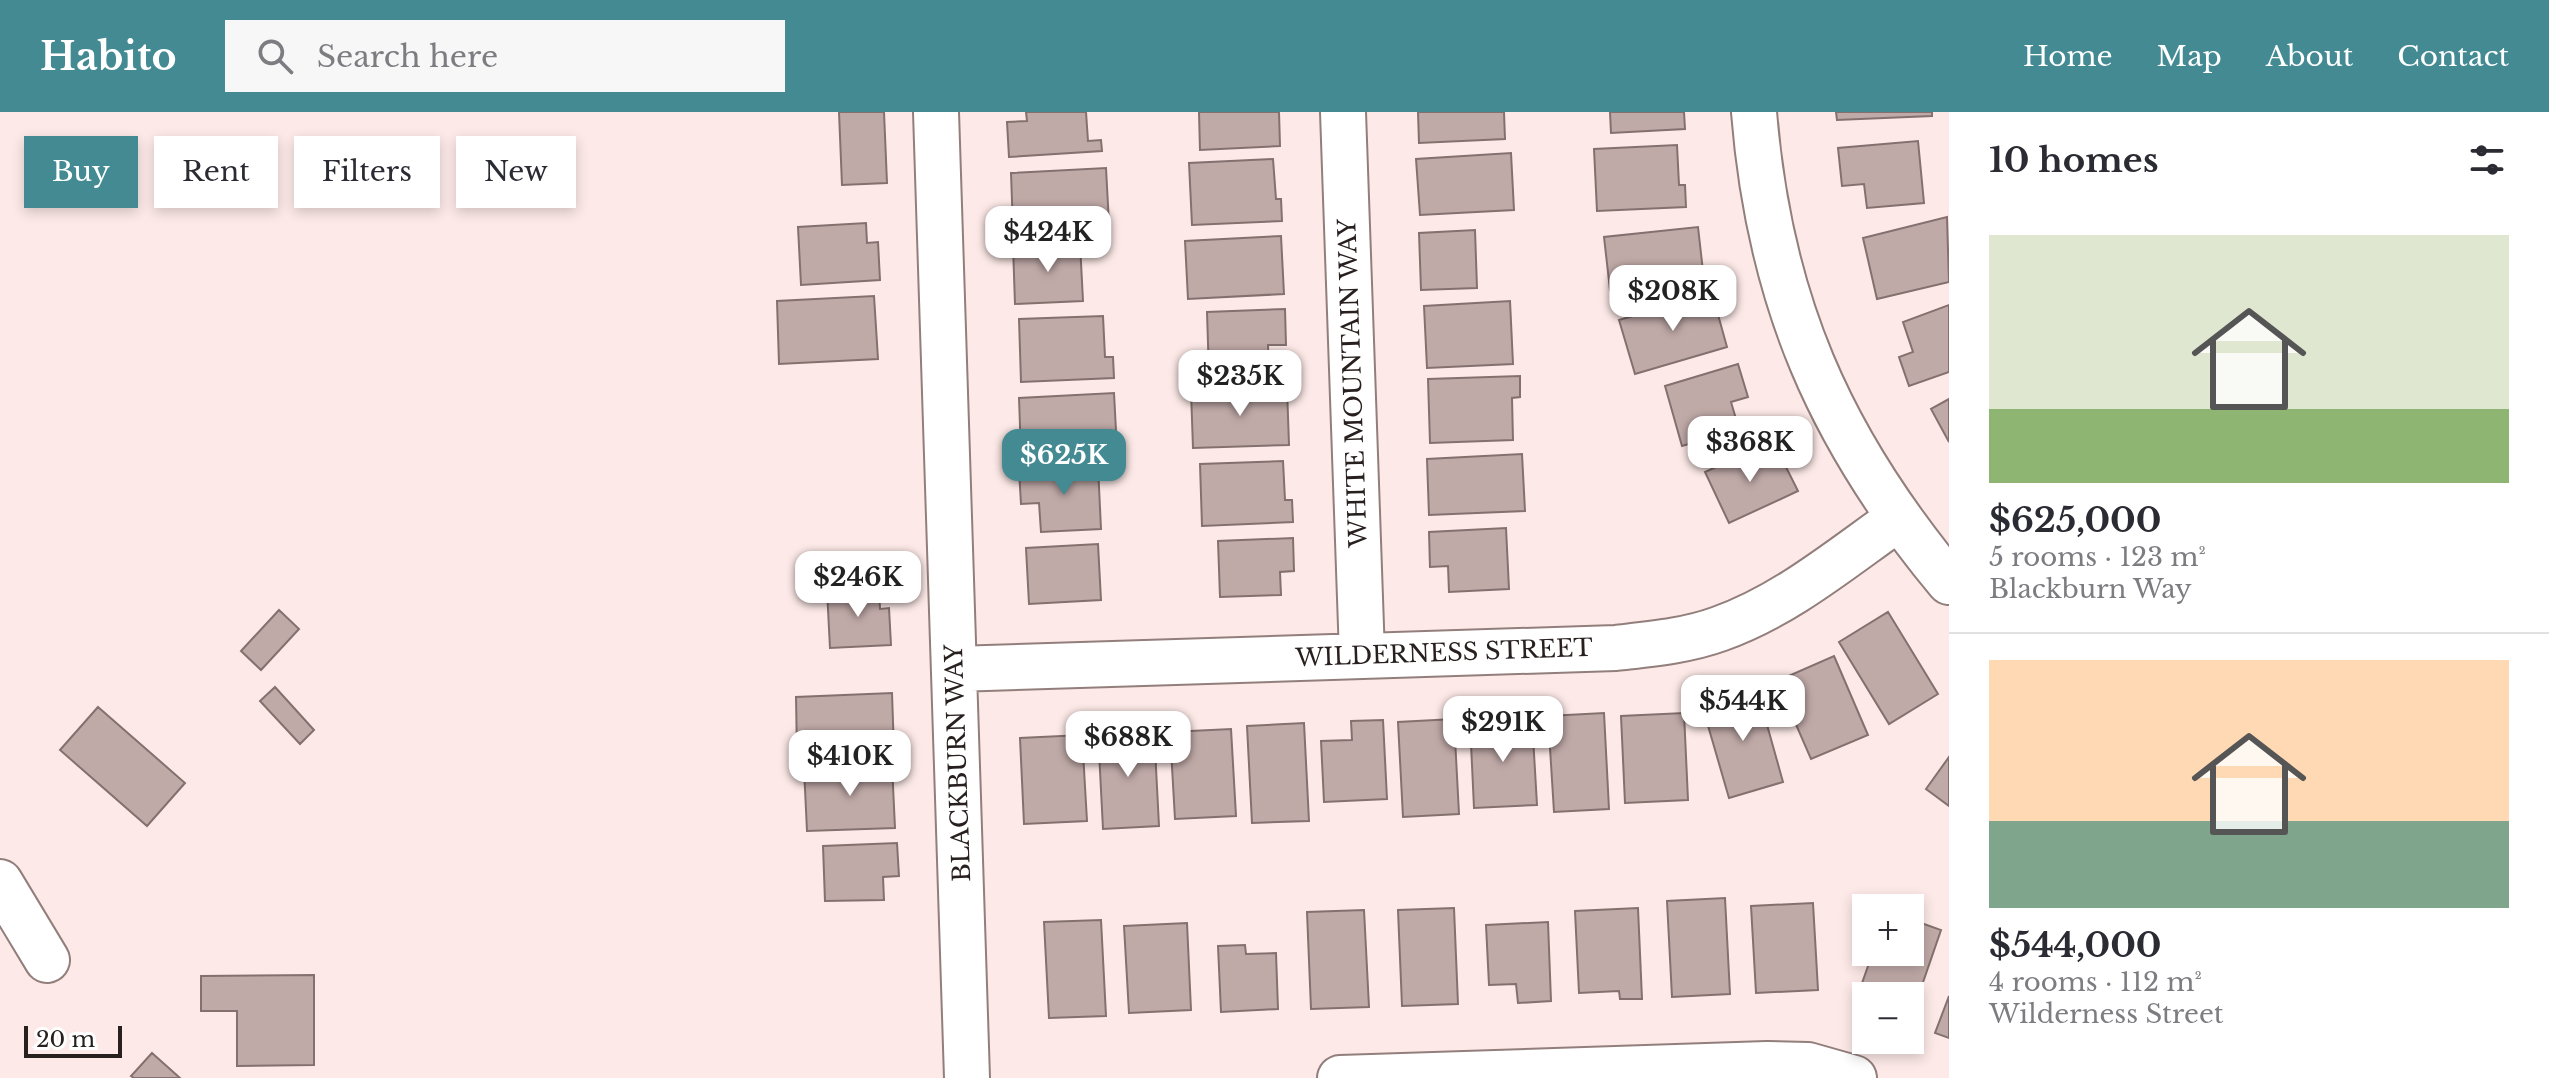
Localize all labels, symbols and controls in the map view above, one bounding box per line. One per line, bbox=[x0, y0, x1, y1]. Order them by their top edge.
search box bbox=[225, 20, 785, 92]
text: Habito bbox=[40, 33, 177, 80]
icon: search bbox=[253, 34, 297, 78]
text: Search here bbox=[317, 38, 498, 75]
text: Home bbox=[2023, 39, 2113, 74]
text: Map bbox=[2157, 39, 2222, 74]
text: About bbox=[2266, 39, 2353, 74]
text: Contact bbox=[2397, 39, 2509, 74]
chip: Buy bbox=[24, 136, 138, 208]
chip: Rent bbox=[154, 136, 278, 208]
chip: Filters bbox=[294, 136, 440, 208]
chip: New bbox=[456, 136, 576, 208]
icon: filters bbox=[2465, 138, 2509, 182]
text: 10 homes bbox=[1989, 139, 2159, 181]
pin: $424K bbox=[992, 206, 1104, 274]
text: $424K bbox=[1003, 216, 1093, 248]
street label: WHITE MOUNTAIN WAY bbox=[1332, 218, 1373, 549]
pin: $208K bbox=[1617, 265, 1729, 333]
text: $208K bbox=[1627, 275, 1719, 307]
icon: home bbox=[2177, 287, 2321, 431]
pin: $235K bbox=[1184, 350, 1296, 418]
text: $235K bbox=[1196, 360, 1284, 392]
pin: $368K bbox=[1694, 416, 1806, 484]
text: $368K bbox=[1706, 426, 1794, 458]
pin: $625K bbox=[1008, 429, 1120, 497]
text: $625K bbox=[1020, 439, 1108, 471]
text: $625,000 bbox=[1989, 499, 2161, 541]
text: 5 rooms · 123 m² bbox=[1989, 541, 2206, 573]
pin: $246K bbox=[802, 551, 914, 619]
text: $246K bbox=[813, 561, 903, 593]
text: Blackburn Way bbox=[1989, 573, 2192, 605]
street label: WILDERNESS STREET bbox=[1294, 633, 1593, 672]
street label: BLACKBURN WAY bbox=[939, 643, 976, 882]
pin: $544K bbox=[1687, 675, 1799, 743]
text: $544K bbox=[1699, 685, 1787, 717]
pin: $291K bbox=[1447, 696, 1559, 764]
text: $291K bbox=[1461, 706, 1545, 738]
pin: $688K bbox=[1072, 711, 1184, 779]
icon: home bbox=[2177, 712, 2321, 856]
text: $688K bbox=[1084, 721, 1172, 753]
pin: $410K bbox=[794, 730, 906, 798]
text: $410K bbox=[807, 740, 893, 772]
map controls bbox=[1852, 894, 1924, 1054]
button: + bbox=[1852, 894, 1924, 966]
text: $544,000 bbox=[1989, 924, 2162, 966]
text: 4 rooms · 112 m² bbox=[1989, 966, 2202, 998]
button: − bbox=[1852, 982, 1924, 1054]
text: Wilderness Street bbox=[1989, 998, 2224, 1030]
scale bar bbox=[24, 1022, 122, 1058]
text: 20 m bbox=[36, 1026, 95, 1053]

